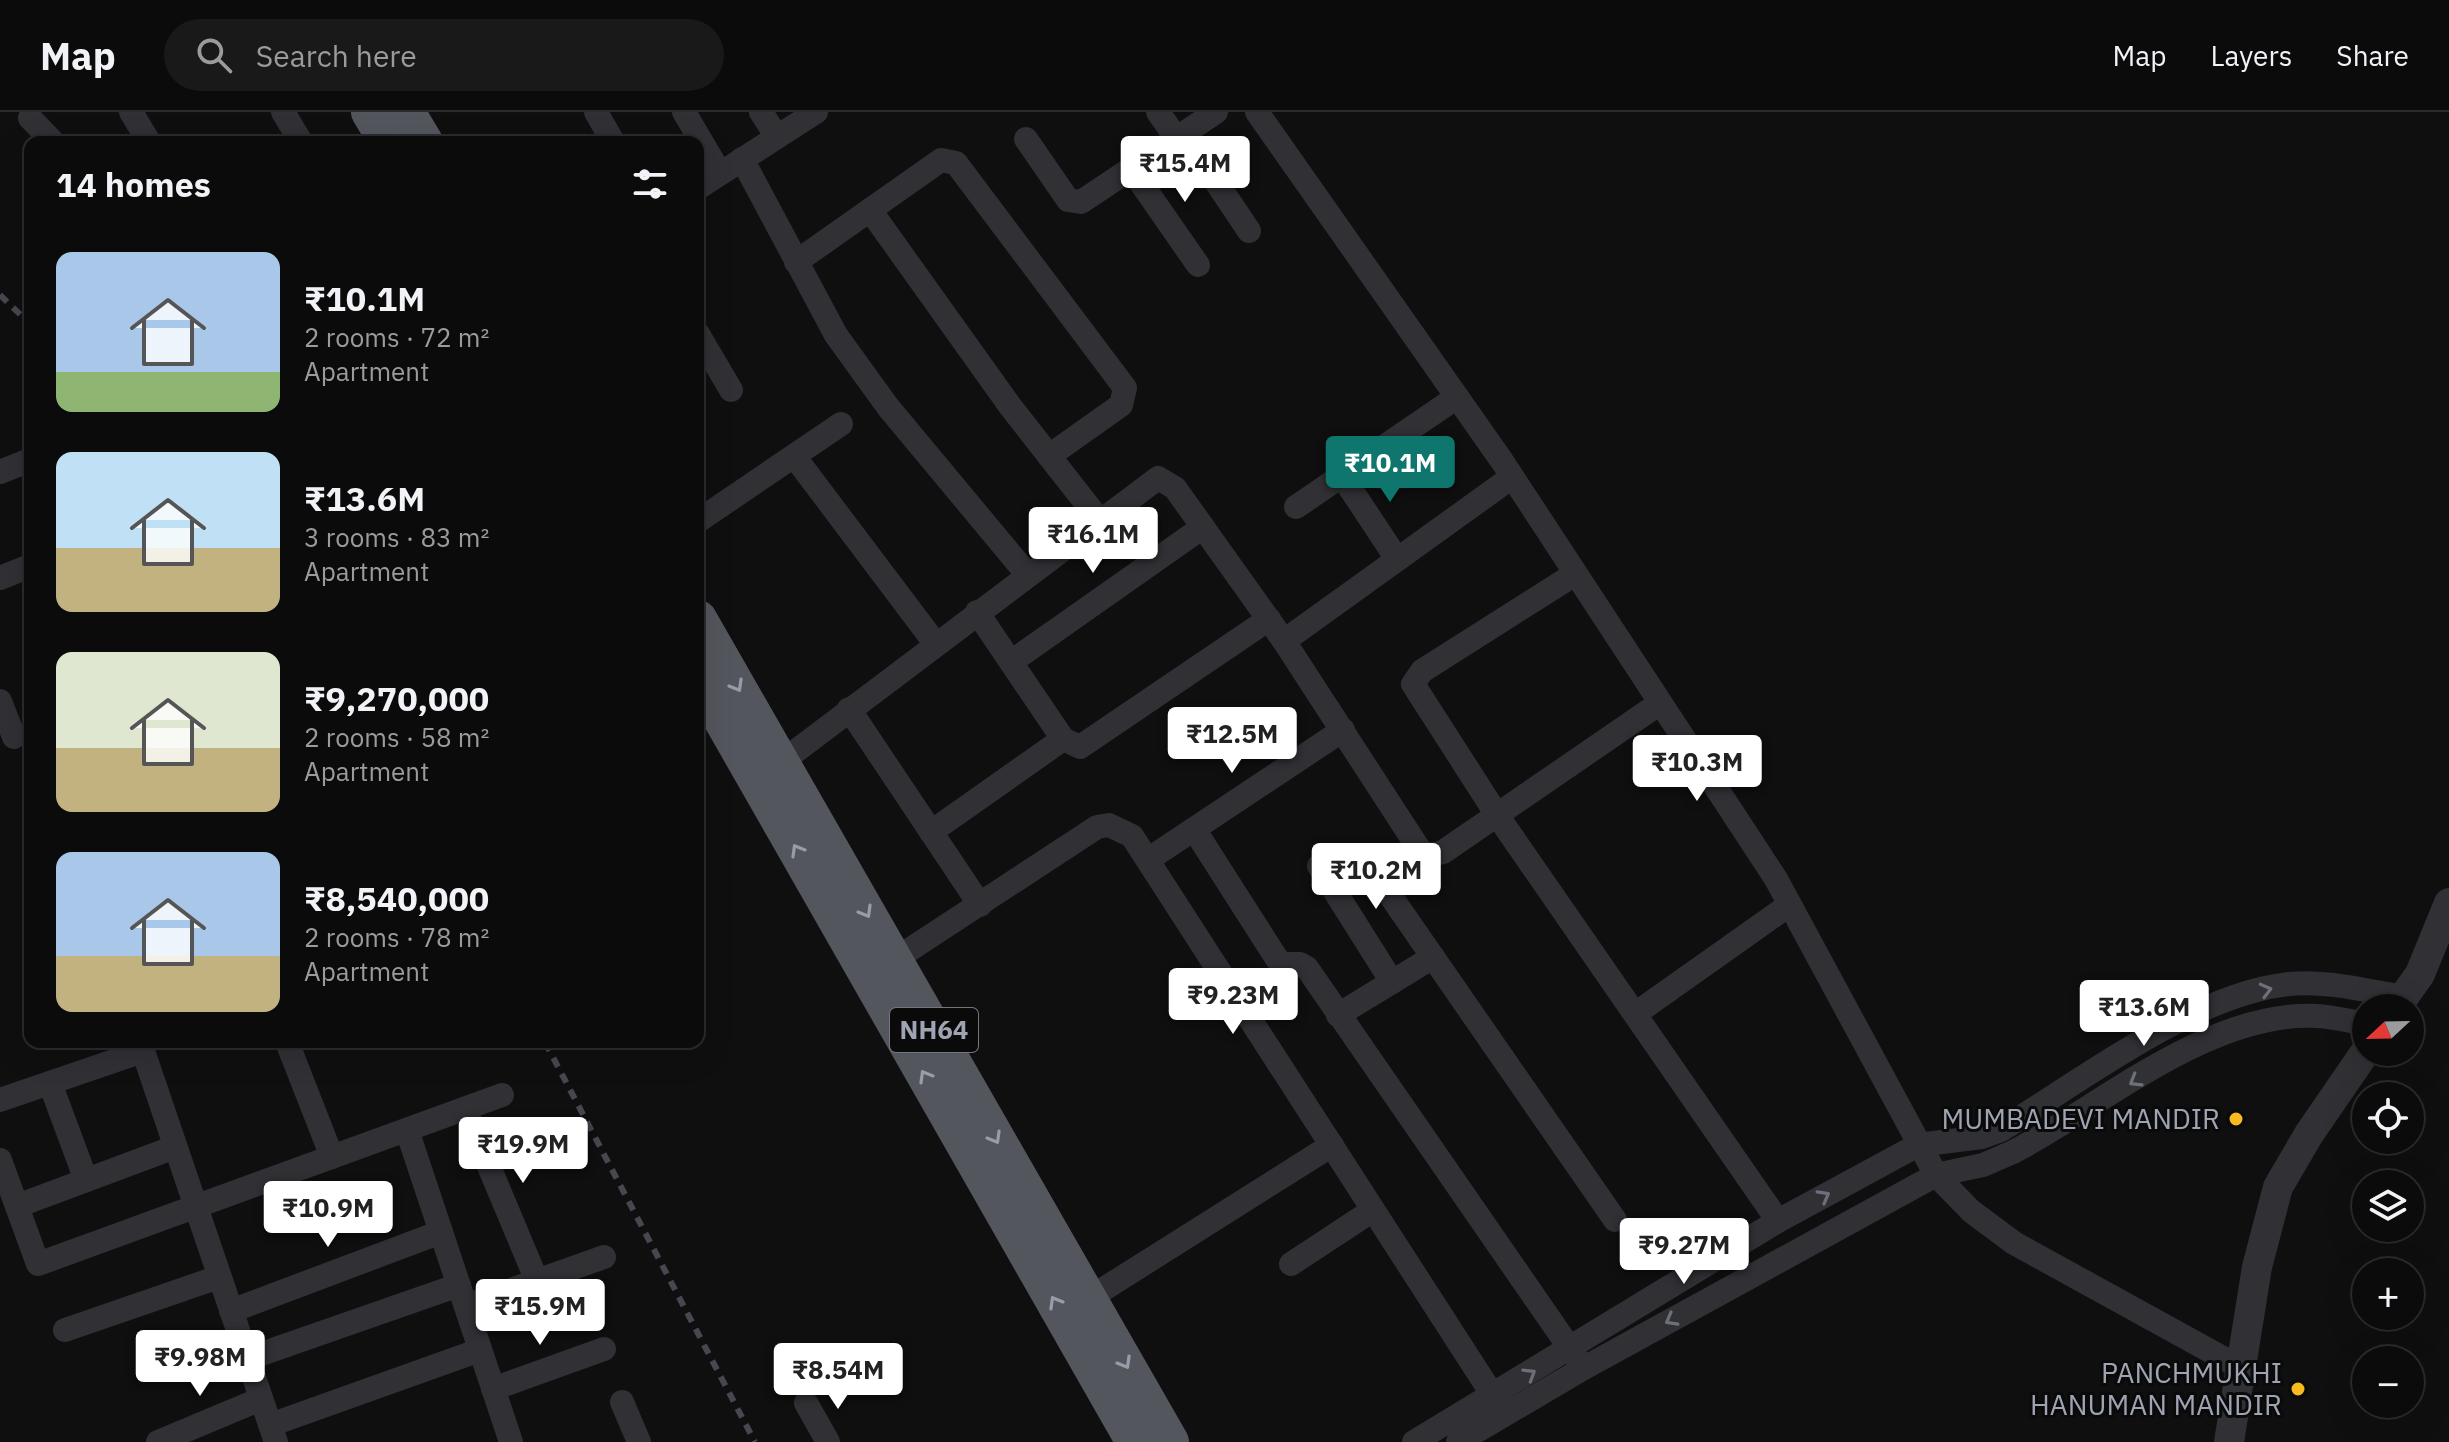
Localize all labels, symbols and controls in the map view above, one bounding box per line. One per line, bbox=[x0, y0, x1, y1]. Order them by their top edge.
search box bbox=[164, 19, 724, 91]
text: Map bbox=[40, 31, 116, 80]
icon: search bbox=[192, 33, 236, 77]
text: Search here bbox=[256, 36, 417, 75]
text: Map bbox=[2112, 37, 2166, 74]
text: Layers bbox=[2210, 37, 2292, 74]
text: Share bbox=[2336, 37, 2409, 74]
pin: ₹15.4M bbox=[1120, 136, 1250, 204]
text: ₹15.4M bbox=[1139, 145, 1231, 179]
text: 14 homes bbox=[56, 162, 211, 206]
icon: filters bbox=[628, 162, 672, 206]
text: ₹10.1M bbox=[304, 276, 425, 320]
icon: home bbox=[120, 284, 216, 380]
text: 2 rooms · 72 m² bbox=[304, 320, 489, 354]
text: Apartment bbox=[304, 354, 429, 388]
pin: ₹10.1M bbox=[1325, 436, 1455, 504]
text: ₹10.1M bbox=[1344, 445, 1436, 479]
text: ₹13.6M bbox=[304, 476, 425, 520]
icon: home bbox=[120, 484, 216, 580]
pin: ₹16.1M bbox=[1028, 507, 1158, 575]
text: ₹16.1M bbox=[1047, 516, 1139, 550]
text: 3 rooms · 83 m² bbox=[304, 520, 489, 554]
text: Apartment bbox=[304, 554, 429, 588]
text: ₹9,270,000 bbox=[304, 676, 489, 720]
one-way arrow bbox=[727, 677, 743, 692]
icon: home bbox=[120, 684, 216, 780]
pin: ₹12.5M bbox=[1167, 707, 1297, 775]
text: ₹12.5M bbox=[1186, 716, 1278, 750]
text: 2 rooms · 58 m² bbox=[304, 720, 489, 754]
pin: ₹10.3M bbox=[1632, 735, 1762, 803]
text: ₹10.3M bbox=[1651, 744, 1743, 778]
text: Apartment bbox=[304, 754, 429, 788]
pin: ₹10.2M bbox=[1311, 843, 1441, 911]
one-way arrow bbox=[791, 844, 807, 859]
text: ₹10.2M bbox=[1330, 852, 1422, 886]
text: ₹8,540,000 bbox=[304, 876, 489, 920]
icon: home bbox=[120, 884, 216, 980]
one-way arrow bbox=[856, 903, 872, 918]
text: 2 rooms · 78 m² bbox=[304, 920, 489, 954]
text: Apartment bbox=[304, 954, 429, 988]
pin: ₹9.23M bbox=[1168, 968, 1298, 1036]
text: ₹9.23M bbox=[1187, 977, 1279, 1011]
pin: ₹13.6M bbox=[2079, 980, 2209, 1048]
one-way arrow bbox=[2258, 982, 2272, 999]
text: ₹13.6M bbox=[2098, 989, 2190, 1023]
north arrow bbox=[2352, 994, 2424, 1066]
map controls bbox=[2352, 994, 2424, 1418]
road number: NH64 bbox=[890, 1008, 978, 1052]
one-way arrow bbox=[920, 1070, 935, 1084]
one-way arrow bbox=[2129, 1072, 2144, 1087]
button: locate bbox=[2352, 1082, 2424, 1154]
place label: MUMBADEVI MANDIR bbox=[1942, 1100, 2220, 1137]
marker: MUMBADEVI MANDIR bbox=[2227, 1110, 2245, 1128]
pin: ₹19.9M bbox=[458, 1117, 588, 1185]
text: ₹19.9M bbox=[477, 1126, 569, 1160]
one-way arrow bbox=[985, 1129, 1001, 1143]
button: layers bbox=[2352, 1170, 2424, 1242]
pin: ₹10.9M bbox=[263, 1181, 393, 1249]
text: ₹10.9M bbox=[282, 1190, 374, 1224]
one-way arrow bbox=[1816, 1190, 1830, 1206]
pin: ₹9.27M bbox=[1619, 1218, 1749, 1286]
text: ₹9.27M bbox=[1638, 1227, 1730, 1261]
button: + bbox=[2352, 1258, 2424, 1330]
pin: ₹15.9M bbox=[475, 1279, 605, 1347]
text: ₹15.9M bbox=[494, 1288, 586, 1322]
one-way arrow bbox=[1049, 1296, 1065, 1310]
one-way arrow bbox=[1665, 1310, 1680, 1326]
pin: ₹9.98M bbox=[135, 1330, 265, 1398]
text: ₹9.98M bbox=[154, 1339, 246, 1373]
pin: ₹8.54M bbox=[773, 1343, 903, 1411]
button: − bbox=[2352, 1346, 2424, 1418]
text: ₹8.54M bbox=[792, 1352, 884, 1386]
one-way arrow bbox=[1115, 1354, 1131, 1369]
place label: PANCHMUKHI HANUMAN MANDIR bbox=[2030, 1354, 2282, 1423]
one-way arrow bbox=[1521, 1368, 1536, 1384]
marker: PANCHMUKHI HANUMAN MANDIR bbox=[2289, 1380, 2307, 1398]

